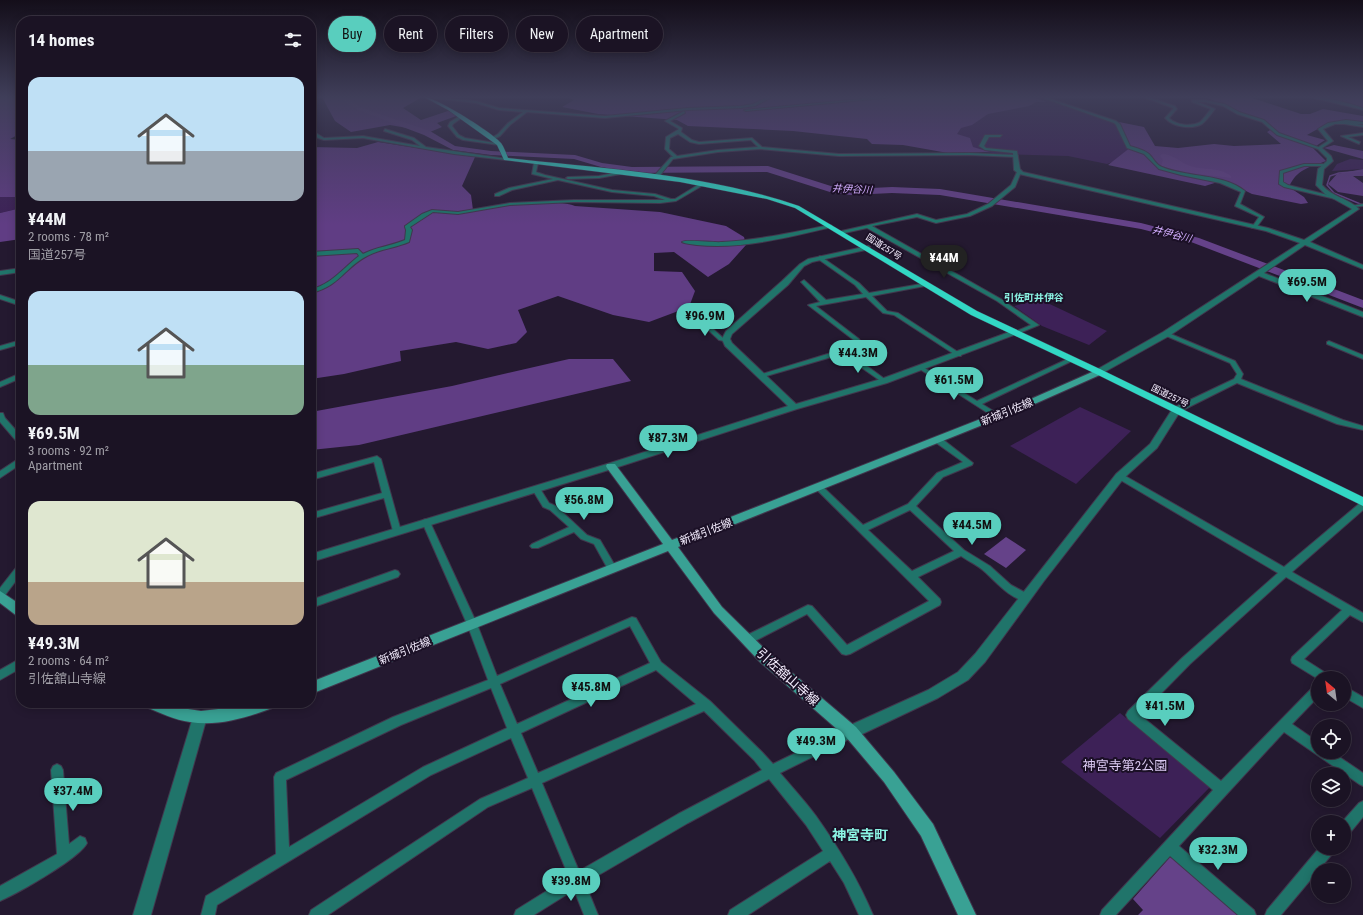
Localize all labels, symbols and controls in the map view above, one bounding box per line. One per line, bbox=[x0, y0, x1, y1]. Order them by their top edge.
chip: Buy bbox=[328, 16, 376, 52]
chip: Rent bbox=[384, 16, 437, 52]
chip: Filters bbox=[445, 16, 508, 52]
chip: New bbox=[516, 16, 568, 52]
chip: Apartment bbox=[576, 16, 663, 52]
icon: filters bbox=[282, 29, 304, 51]
text: 14 homes bbox=[28, 30, 94, 50]
icon: home bbox=[130, 103, 202, 175]
water label: 井伊谷川 bbox=[832, 182, 873, 196]
text: ¥44M bbox=[28, 209, 66, 229]
water label: 井伊谷川 bbox=[1151, 224, 1194, 244]
text: 2 rooms · 78 m² bbox=[28, 229, 109, 244]
street label: 国道257号 bbox=[864, 232, 904, 262]
pin: ¥44M bbox=[920, 245, 968, 279]
text: 国道257号 bbox=[28, 247, 86, 262]
text: ¥44M bbox=[929, 250, 959, 265]
pin: ¥69.5M bbox=[1274, 269, 1340, 303]
text: ¥69.5M bbox=[1287, 274, 1327, 289]
district label: 引佐町井伊谷 bbox=[1004, 292, 1064, 303]
pin: ¥96.9M bbox=[672, 303, 738, 337]
text: ¥96.9M bbox=[685, 308, 725, 323]
icon: home bbox=[130, 317, 202, 389]
pin: ¥44.3M bbox=[825, 340, 891, 374]
text: ¥44.3M bbox=[838, 345, 878, 360]
pin: ¥61.5M bbox=[921, 367, 987, 401]
text: ¥61.5M bbox=[934, 372, 974, 387]
street label: 国道257号 bbox=[1150, 383, 1190, 409]
street label: 新城引佐線 bbox=[979, 396, 1035, 428]
text: ¥69.5M bbox=[28, 423, 80, 443]
pin: ¥87.3M bbox=[635, 425, 701, 459]
text: ¥87.3M bbox=[648, 430, 688, 445]
text: 3 rooms · 92 m² bbox=[28, 443, 109, 458]
text: Apartment bbox=[28, 458, 82, 473]
pin: ¥56.8M bbox=[551, 487, 617, 521]
text: ¥56.8M bbox=[564, 492, 604, 507]
pin: ¥44.5M bbox=[939, 512, 1005, 546]
street label: 新城引佐線 bbox=[678, 516, 734, 548]
text: ¥44.5M bbox=[952, 517, 992, 532]
icon: home bbox=[130, 527, 202, 599]
text: ¥49.3M bbox=[28, 633, 80, 653]
street label: 新城引佐線 bbox=[377, 635, 433, 667]
street label: 引佐舘山寺線 bbox=[754, 645, 822, 709]
text: 2 rooms · 64 m² bbox=[28, 653, 109, 668]
text: 引佐舘山寺線 bbox=[28, 671, 106, 686]
north arrow bbox=[1311, 671, 1351, 711]
map controls bbox=[1311, 671, 1351, 903]
pin: ¥45.8M bbox=[558, 674, 624, 708]
text: ¥45.8M bbox=[571, 679, 611, 694]
pin: ¥41.5M bbox=[1132, 693, 1198, 727]
text: ¥41.5M bbox=[1145, 698, 1185, 713]
button: locate bbox=[1311, 719, 1351, 759]
pin: ¥49.3M bbox=[783, 728, 849, 762]
text: ¥49.3M bbox=[796, 733, 836, 748]
park label: 神宮寺第2公園 bbox=[1083, 758, 1167, 773]
button: layers bbox=[1311, 767, 1351, 807]
pin: ¥37.4M bbox=[40, 778, 106, 812]
text: ¥37.4M bbox=[53, 783, 93, 798]
button: + bbox=[1311, 815, 1351, 855]
district label: 神宮寺町 bbox=[832, 827, 888, 843]
pin: ¥32.3M bbox=[1185, 837, 1251, 871]
text: ¥32.3M bbox=[1198, 842, 1238, 857]
button: − bbox=[1311, 863, 1351, 903]
pin: ¥39.8M bbox=[538, 868, 604, 902]
text: ¥39.8M bbox=[551, 873, 591, 888]

